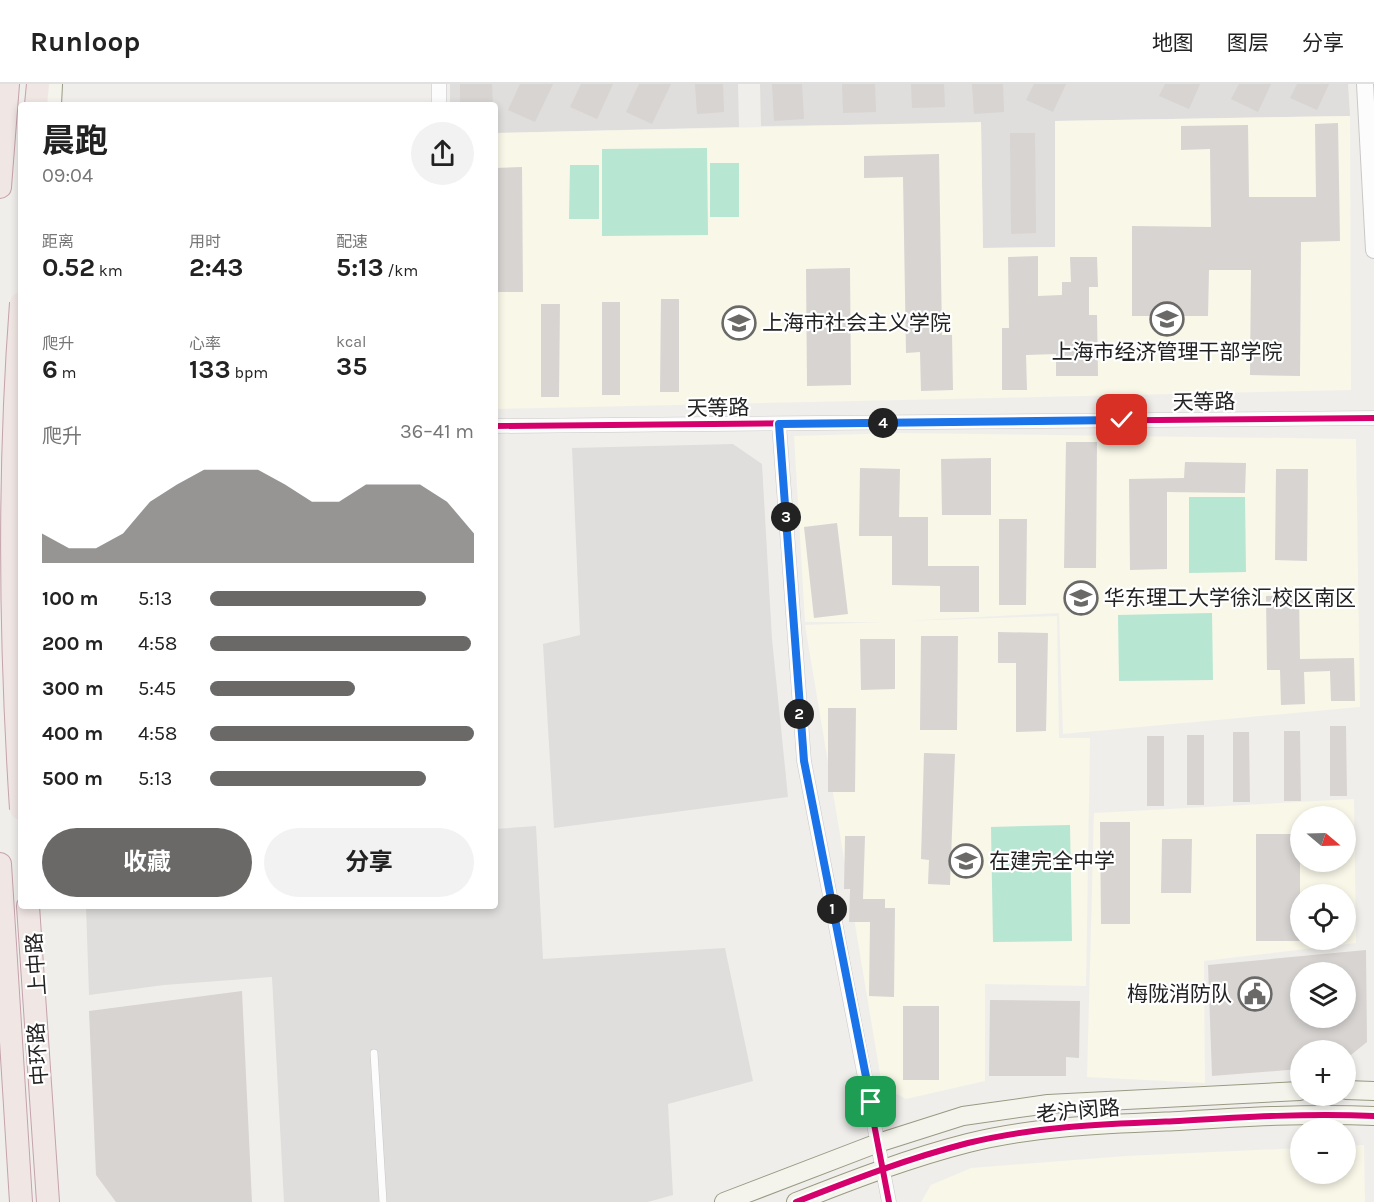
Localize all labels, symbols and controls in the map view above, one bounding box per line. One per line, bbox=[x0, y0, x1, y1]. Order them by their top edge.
text: Runloop bbox=[30, 25, 140, 58]
text: 地图 bbox=[1152, 31, 1194, 55]
text: 图层 bbox=[1227, 31, 1269, 55]
text: 分享 bbox=[1302, 31, 1344, 55]
text: 晨跑 bbox=[42, 122, 108, 160]
button: share bbox=[411, 122, 474, 185]
text: 09:04 bbox=[42, 164, 93, 187]
text: 距离 bbox=[42, 232, 74, 251]
text: 用时 bbox=[189, 232, 221, 251]
text: 配速 bbox=[336, 232, 368, 251]
text: 0.52 bbox=[42, 252, 95, 283]
text: 2:43 bbox=[189, 252, 243, 283]
text: 5:13 bbox=[336, 252, 384, 283]
text: km bbox=[95, 261, 123, 280]
text: /km bbox=[384, 261, 418, 280]
school or university icon: 上海市经济管理干部学院 bbox=[1149, 301, 1185, 337]
school or university icon: 上海市社会主义学院 bbox=[721, 305, 757, 341]
place label: 上海市社会主义学院 bbox=[762, 311, 951, 335]
text: kcal bbox=[336, 332, 367, 351]
text: 爬升 bbox=[42, 334, 74, 353]
text: 心率 bbox=[189, 334, 221, 353]
place label: 上海市经济管理干部学院 bbox=[1052, 340, 1283, 364]
text: 35 bbox=[336, 351, 367, 382]
text: 6 bbox=[42, 354, 58, 385]
text: 133 bbox=[189, 354, 231, 385]
text: m bbox=[58, 363, 77, 382]
text: bpm bbox=[231, 363, 268, 382]
street label: 天等路 bbox=[1172, 389, 1236, 415]
pin bbox=[1096, 394, 1147, 445]
street label: 天等路 bbox=[686, 395, 750, 421]
icon: check bbox=[1105, 403, 1138, 436]
pin: 4 bbox=[868, 408, 898, 438]
text: 4 bbox=[878, 413, 888, 432]
text: 36–41 m bbox=[400, 420, 474, 443]
text: 爬升 bbox=[42, 425, 82, 448]
pin: 3 bbox=[771, 502, 801, 532]
text: 3 bbox=[781, 507, 791, 526]
school or university icon: 华东理工大学徐汇校区南区 bbox=[1063, 580, 1099, 616]
place label: 华东理工大学徐汇校区南区 bbox=[1104, 586, 1356, 610]
text: 100 m bbox=[42, 587, 98, 610]
text: 5:13 bbox=[138, 587, 172, 610]
text: 200 m bbox=[42, 632, 103, 655]
text: 4:58 bbox=[138, 632, 177, 655]
text: 300 m bbox=[42, 677, 104, 700]
text: 5:45 bbox=[138, 677, 176, 700]
pin: 2 bbox=[784, 699, 814, 729]
text: 2 bbox=[794, 704, 804, 723]
text: 400 m bbox=[42, 722, 103, 745]
text: 4:58 bbox=[138, 722, 177, 745]
text: 500 m bbox=[42, 767, 103, 790]
text: 5:13 bbox=[138, 767, 172, 790]
north arrow bbox=[1290, 806, 1356, 872]
map controls bbox=[1290, 806, 1356, 1184]
button: 收藏 bbox=[42, 828, 252, 897]
button: 分享 bbox=[264, 828, 474, 897]
school or university icon: 在建完全中学 bbox=[948, 843, 984, 879]
place label: 在建完全中学 bbox=[989, 849, 1115, 873]
button: locate bbox=[1290, 884, 1356, 950]
pin: 1 bbox=[817, 894, 847, 924]
text: 1 bbox=[829, 899, 835, 918]
street label: 上中路 bbox=[22, 932, 50, 996]
button: layers bbox=[1290, 962, 1356, 1028]
public building icon: 梅陇消防队 bbox=[1237, 976, 1273, 1012]
place label: 梅陇消防队 bbox=[1127, 982, 1232, 1006]
street label: 中环路 bbox=[24, 1022, 52, 1086]
button: + bbox=[1290, 1040, 1356, 1106]
pin bbox=[845, 1076, 896, 1127]
icon: arrive bbox=[854, 1085, 887, 1118]
street label: 老沪闵路 bbox=[1035, 1095, 1121, 1127]
button: − bbox=[1290, 1118, 1356, 1184]

